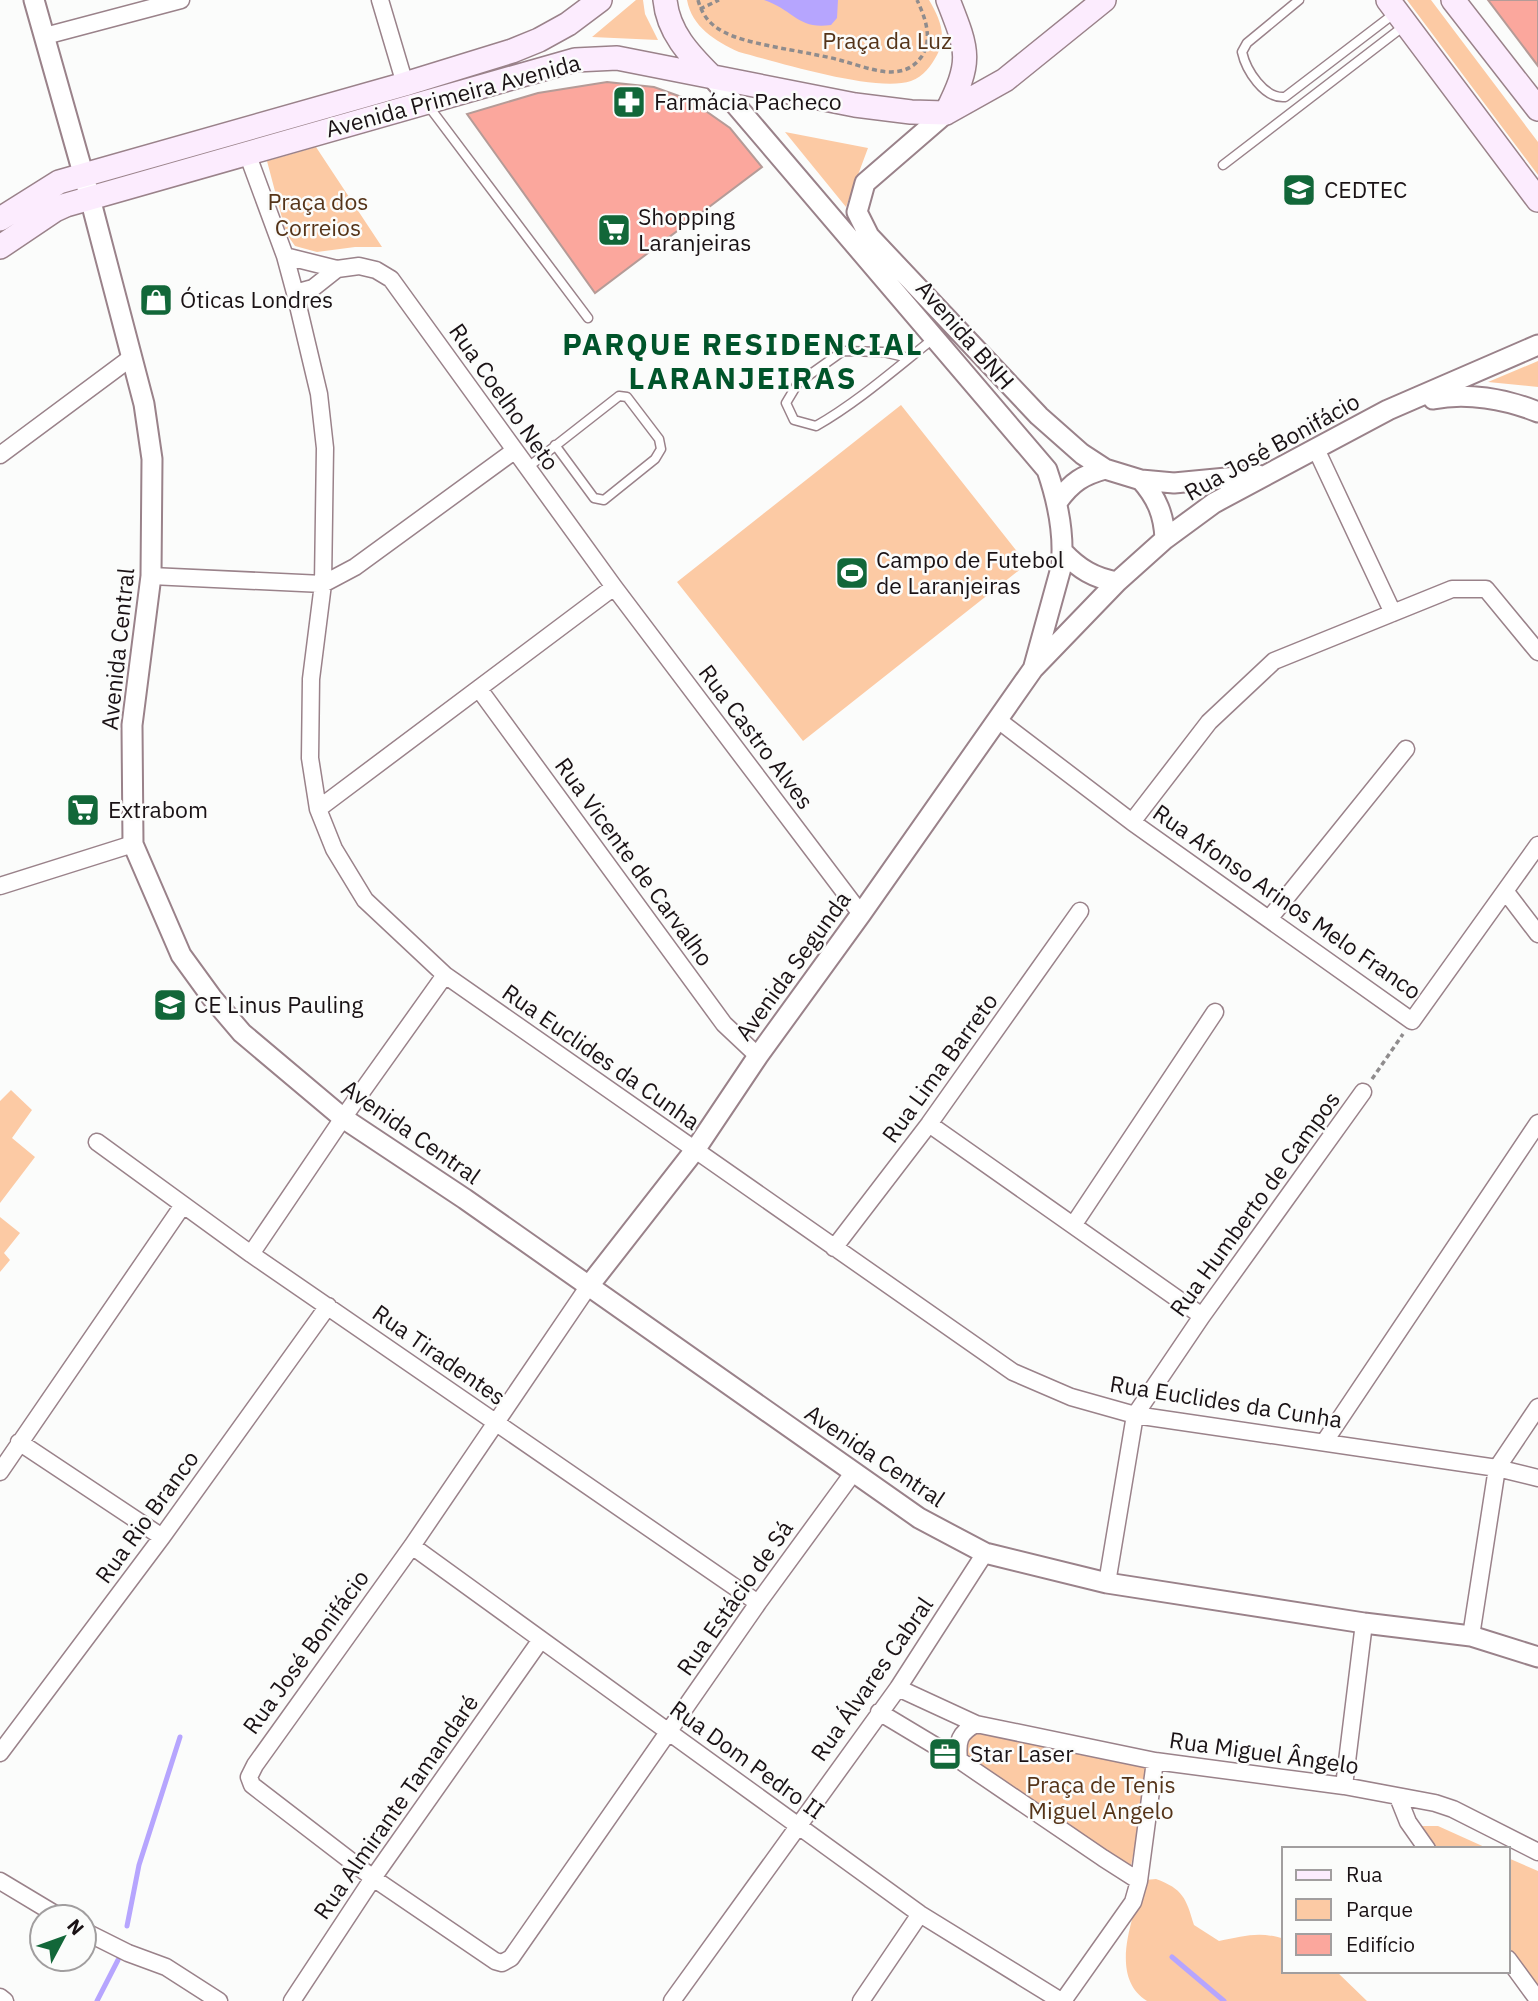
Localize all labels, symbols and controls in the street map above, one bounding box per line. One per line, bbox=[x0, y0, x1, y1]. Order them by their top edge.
park label: Praça da Luz bbox=[822, 25, 952, 55]
street label: Avenida Primeira Avenida bbox=[322, 47, 584, 144]
pharmacy icon: Farmácia Pacheco bbox=[610, 83, 648, 121]
place label: Farmácia Pacheco bbox=[654, 86, 842, 116]
school or university icon: CEDTEC bbox=[1280, 171, 1318, 209]
place label: CEDTEC bbox=[1324, 174, 1407, 204]
park label: Praça dos Correios bbox=[267, 186, 369, 242]
place label: Shopping Laranjeiras bbox=[638, 201, 751, 257]
supermarket icon: Shopping Laranjeiras bbox=[595, 211, 633, 249]
street label: Avenida BNH bbox=[910, 273, 1022, 395]
shop icon: Óticas Londres bbox=[137, 281, 175, 319]
place label: Óticas Londres bbox=[180, 284, 333, 314]
street label: Rua Coelho Neto bbox=[443, 317, 567, 476]
district label: PARQUE RESIDENCIAL LARANJEIRAS bbox=[562, 324, 924, 397]
street label: Rua José Bonifácio bbox=[1179, 385, 1365, 507]
place label: Campo de Futebol de Laranjeiras bbox=[876, 544, 1064, 600]
sports icon: Campo de Futebol de Laranjeiras bbox=[833, 554, 871, 592]
street label: Avenida Central bbox=[94, 566, 140, 731]
street label: Rua Castro Alves bbox=[693, 658, 821, 815]
street label: Rua Vicente de Carvalho bbox=[549, 751, 721, 972]
supermarket icon: Extrabom bbox=[64, 791, 102, 829]
place label: Extrabom bbox=[108, 794, 208, 824]
street label: Rua Afonso Arinos Melo Franco bbox=[1148, 797, 1428, 1005]
street label: Avenida Segunda bbox=[728, 885, 857, 1046]
street label: Rua Euclides da Cunha bbox=[497, 977, 706, 1136]
school or university icon: CE Linus Pauling bbox=[151, 986, 189, 1024]
street label: Rua Lima Barreto bbox=[875, 987, 1004, 1148]
place label: CE Linus Pauling bbox=[194, 989, 363, 1019]
street label: Avenida Central bbox=[336, 1072, 487, 1190]
street label: Rua Humberto de Campos bbox=[1162, 1085, 1346, 1322]
street label: Rua Tiradentes bbox=[367, 1297, 512, 1411]
street label: Rua Euclides da Cunha bbox=[1108, 1368, 1345, 1434]
street label: Avenida Central bbox=[800, 1397, 951, 1513]
street label: Rua Rio Branco bbox=[88, 1444, 205, 1589]
street label: Rua Estácio de Sá bbox=[669, 1514, 799, 1681]
street label: Rua José Bonifácio bbox=[235, 1563, 375, 1740]
street label: Rua Álvares Cabral bbox=[803, 1590, 939, 1767]
street label: Rua Almirante Tamandaré bbox=[306, 1688, 484, 1925]
street label: Rua Dom Pedro II bbox=[664, 1693, 831, 1825]
street label: Rua Miguel Ângelo bbox=[1168, 1724, 1361, 1780]
office icon: Star Laser bbox=[926, 1735, 964, 1773]
place label: Star Laser bbox=[970, 1738, 1074, 1768]
park label: Praça de Tenis Miguel Angelo bbox=[1026, 1769, 1176, 1825]
legend bbox=[1282, 1847, 1510, 1973]
text: Rua bbox=[1346, 1860, 1383, 1888]
text: Parque bbox=[1346, 1895, 1413, 1923]
north arrow bbox=[28, 1903, 98, 1973]
text: N bbox=[62, 1914, 89, 1940]
text: Edifício bbox=[1346, 1930, 1415, 1958]

